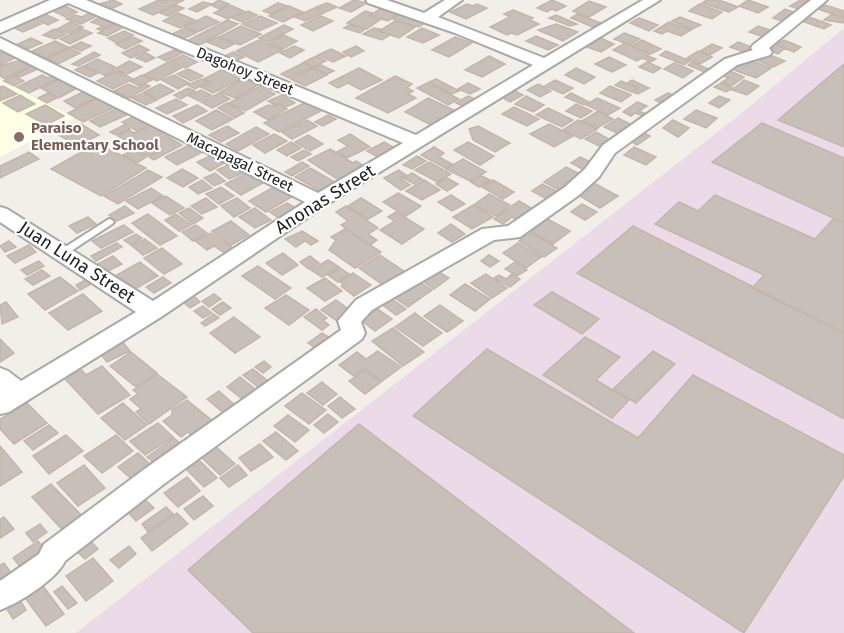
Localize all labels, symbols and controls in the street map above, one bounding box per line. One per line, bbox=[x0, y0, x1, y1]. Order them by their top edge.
street label: Dagohoy Street bbox=[194, 43, 297, 99]
place label: Paraiso Elementary School bbox=[31, 119, 159, 154]
street label: Macapagal Street bbox=[184, 128, 297, 196]
marker: Paraiso Elementary School bbox=[12, 130, 26, 144]
street label: Anonas Street bbox=[271, 159, 379, 238]
street label: Juan Luna Street bbox=[15, 216, 140, 308]

